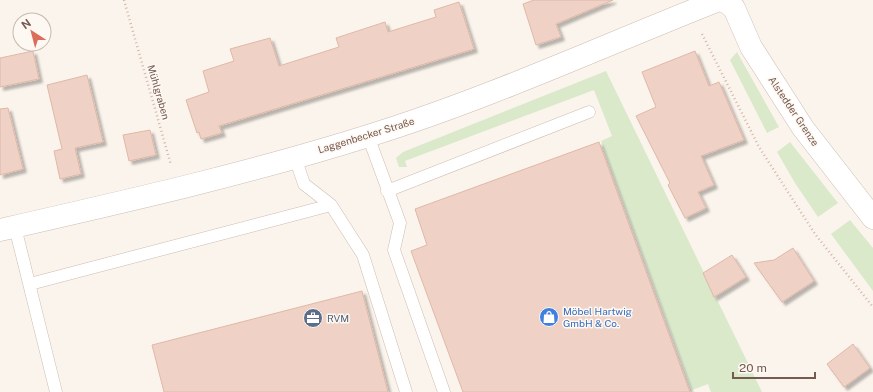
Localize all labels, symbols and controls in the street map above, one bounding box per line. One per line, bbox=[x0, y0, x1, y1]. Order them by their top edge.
north arrow bbox=[12, 12, 52, 52]
text: N bbox=[19, 17, 33, 31]
street label: Mühlgraben bbox=[145, 63, 173, 121]
street label: Alstedder Grenze bbox=[766, 74, 822, 148]
street label: Laggenbecker Straße bbox=[316, 114, 416, 155]
place label: Möbel Hartwig GmbH & Co. bbox=[563, 305, 632, 329]
shop icon: Möbel Hartwig GmbH & Co. bbox=[538, 306, 560, 328]
office icon: RVM bbox=[302, 307, 324, 329]
place label: RVM bbox=[327, 312, 349, 324]
scale bar bbox=[733, 354, 815, 380]
text: 20 m bbox=[739, 361, 767, 375]

